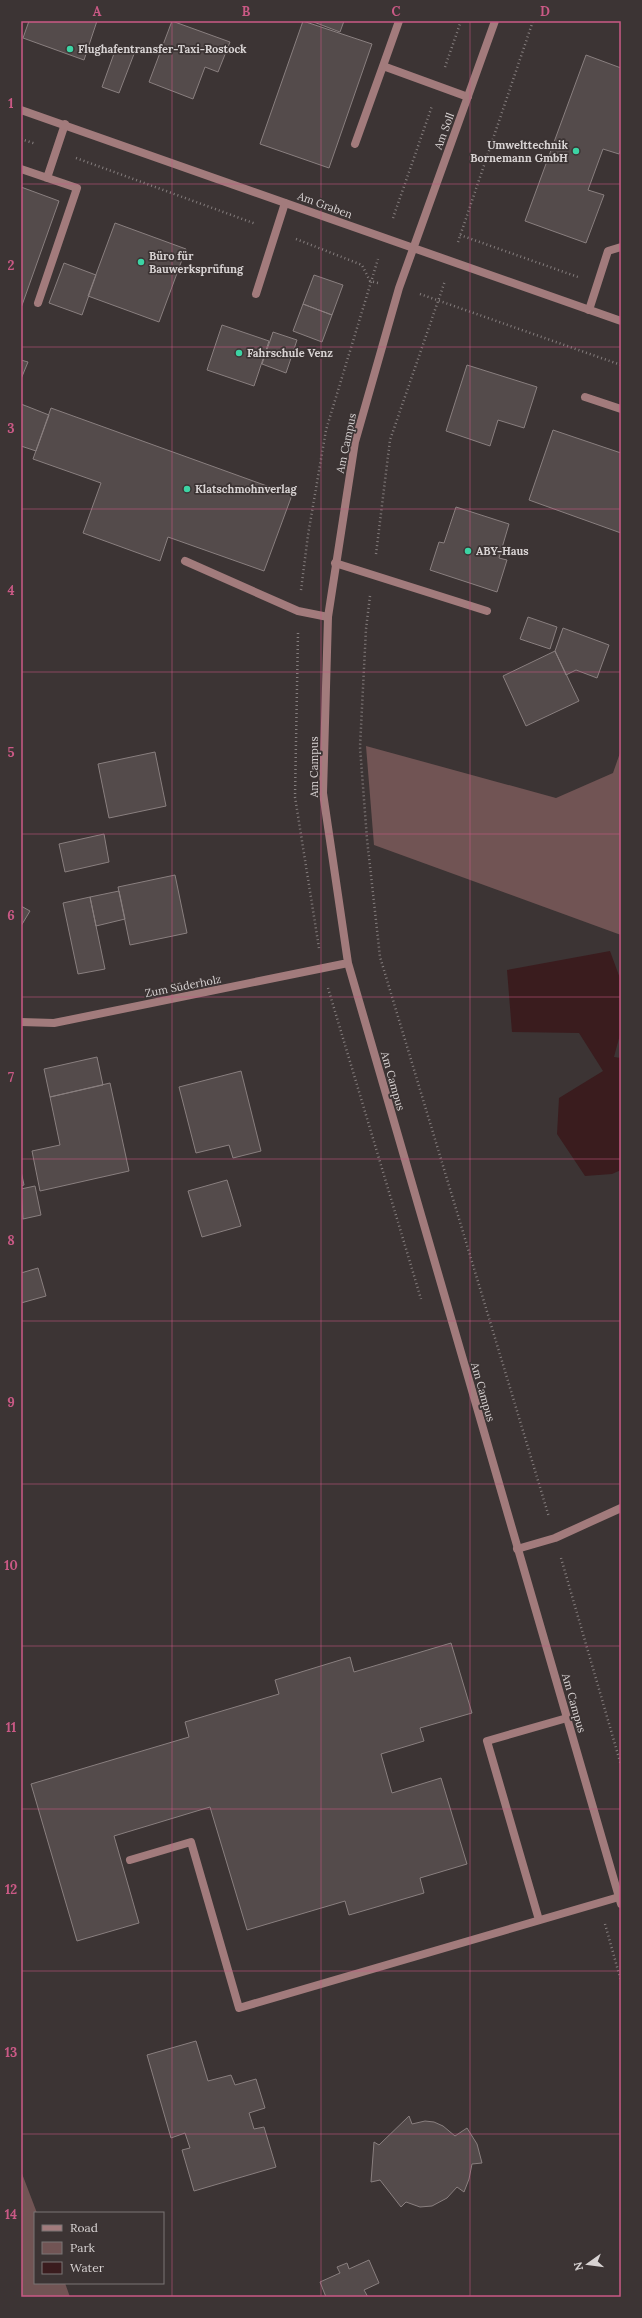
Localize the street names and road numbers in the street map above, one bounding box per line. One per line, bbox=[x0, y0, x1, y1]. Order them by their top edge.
street label: Am Soll bbox=[431, 111, 457, 152]
street label: Am Graben bbox=[295, 188, 355, 222]
street label: Am Campus bbox=[333, 412, 359, 475]
street label: Am Campus bbox=[307, 736, 321, 799]
street label: Zum Süderholz bbox=[144, 972, 223, 1000]
street label: Am Campus bbox=[378, 1049, 408, 1112]
street label: Am Campus bbox=[468, 1360, 498, 1423]
street label: Am Campus bbox=[559, 1671, 589, 1734]

